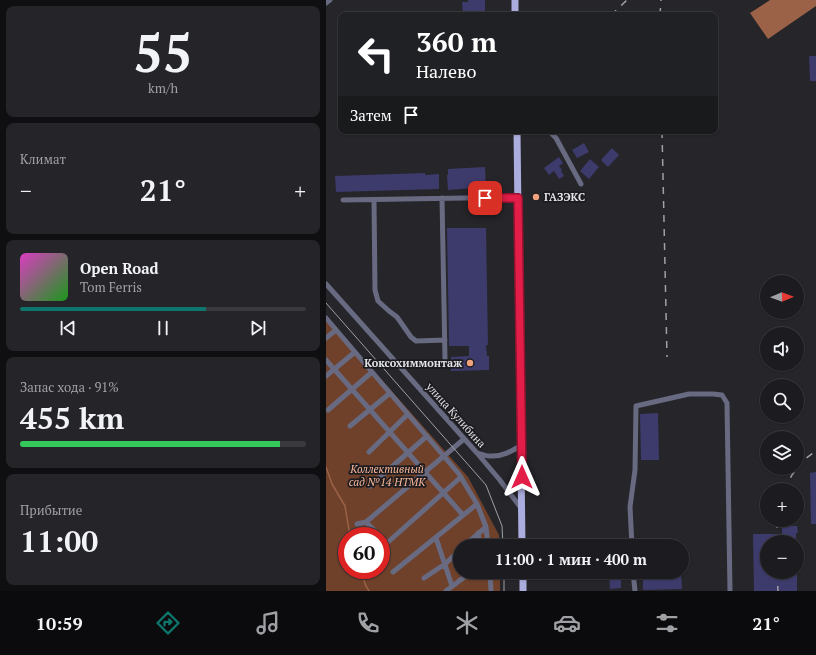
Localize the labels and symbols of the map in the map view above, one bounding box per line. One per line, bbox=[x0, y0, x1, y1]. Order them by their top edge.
pin bbox=[468, 181, 502, 215]
place label: ГАЗЭКС bbox=[544, 190, 585, 204]
marker: ГАЗЭКС bbox=[531, 192, 541, 202]
north arrow bbox=[760, 275, 804, 319]
place label: Коксохиммонтаж bbox=[364, 356, 462, 370]
marker: Коксохиммонтаж bbox=[465, 358, 475, 368]
street label: улица Кулибина bbox=[423, 379, 489, 451]
position arrow bbox=[501, 456, 543, 498]
park label: Коллективный сад №14 НТМК bbox=[349, 462, 426, 489]
speed limit sign: 60 bbox=[338, 527, 390, 579]

